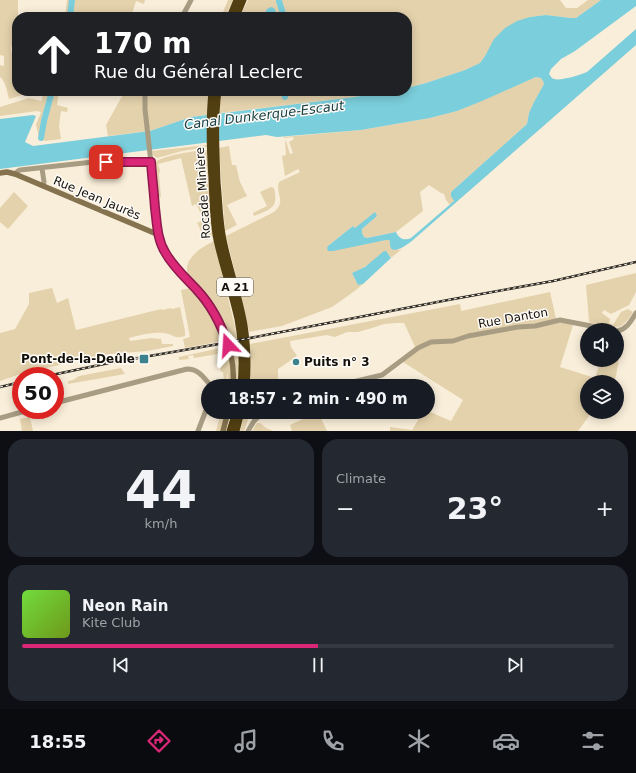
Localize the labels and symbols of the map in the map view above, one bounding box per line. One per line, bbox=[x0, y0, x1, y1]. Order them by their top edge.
water label: Canal Dunkerque-Escaut bbox=[183, 98, 346, 132]
pin bbox=[89, 145, 123, 179]
street label: Rocade Minière bbox=[193, 147, 213, 239]
street label: Rue Jean Jaurès bbox=[51, 173, 143, 223]
road number: A 21 bbox=[217, 278, 253, 296]
street label: Rue Danton bbox=[477, 305, 549, 331]
position arrow bbox=[207, 324, 249, 366]
place label: Pont-de-la-Deûle bbox=[21, 352, 135, 366]
marker: Pont-de-la-Deûle bbox=[138, 353, 150, 365]
place label: Puits n° 3 bbox=[304, 355, 370, 369]
marker: Puits n° 3 bbox=[291, 357, 301, 367]
speed limit sign: 50 bbox=[12, 367, 64, 419]

